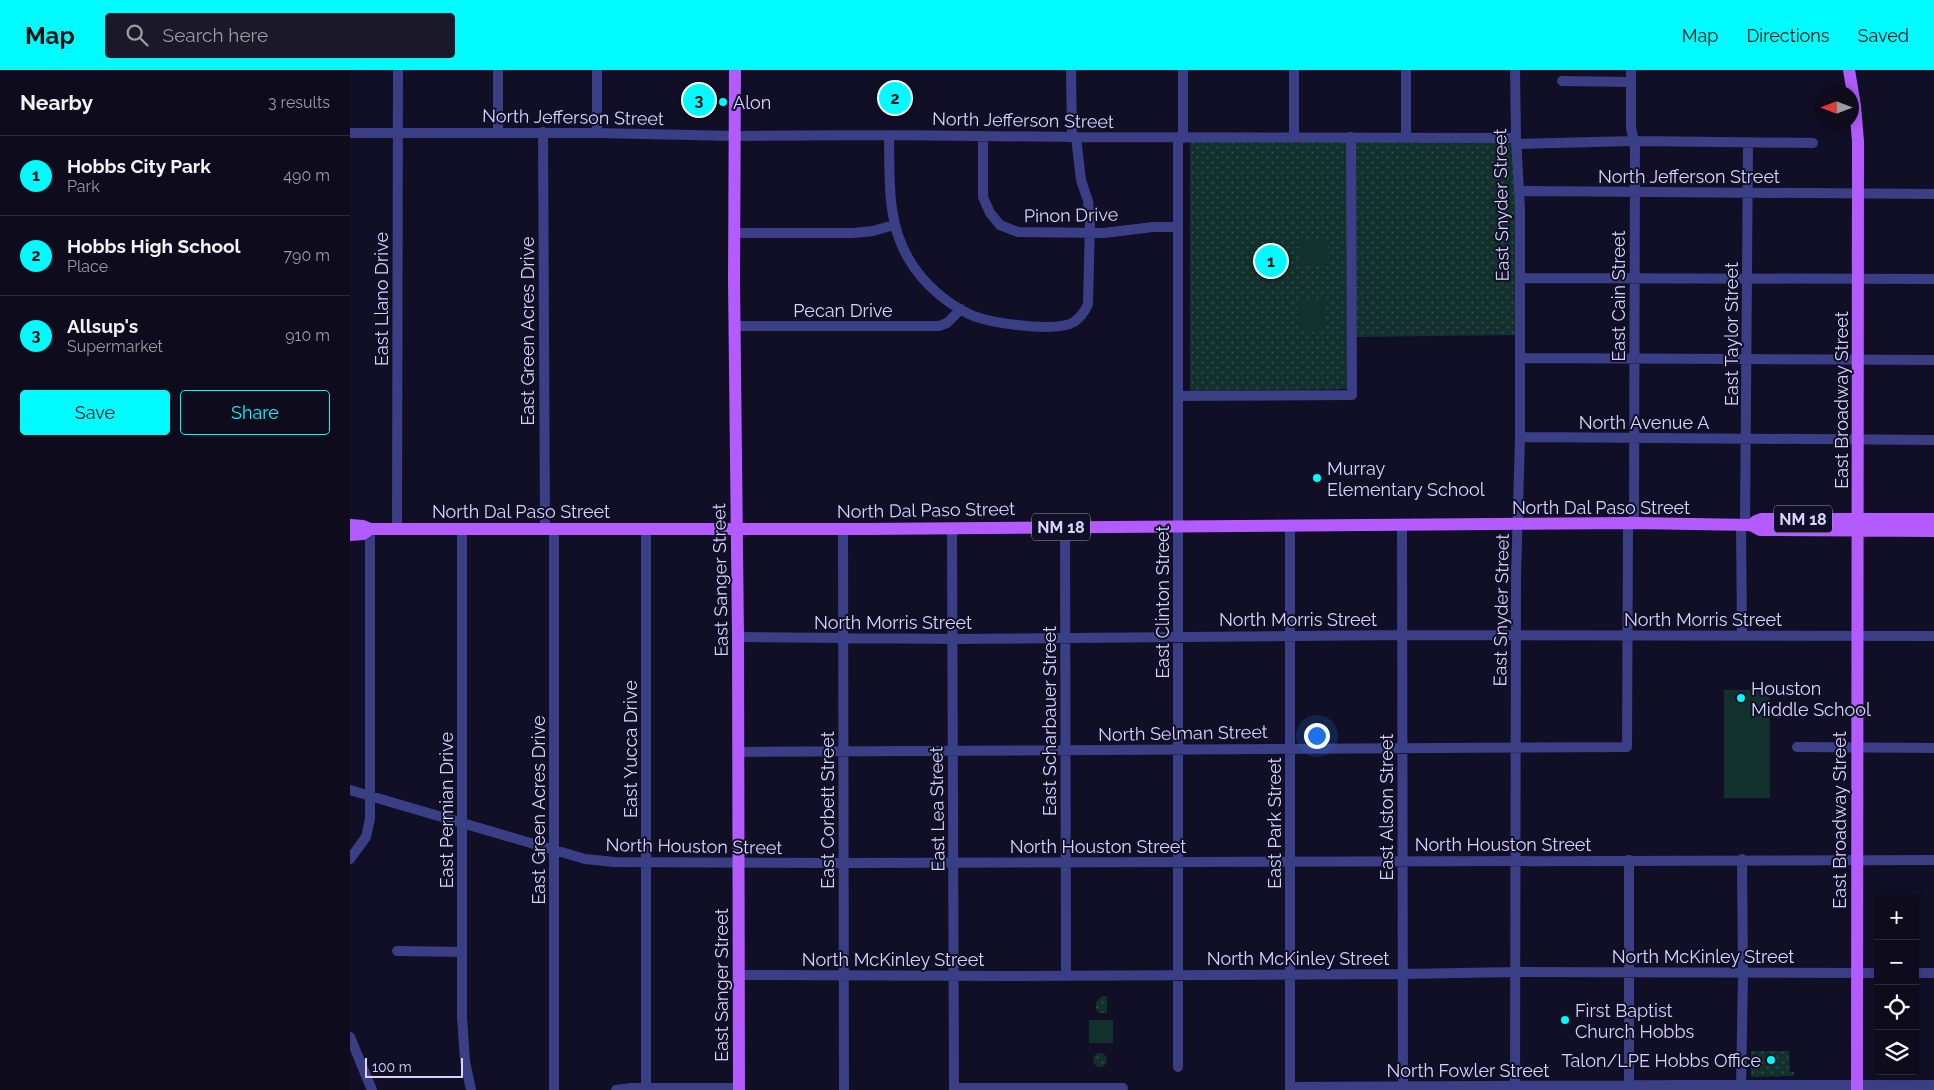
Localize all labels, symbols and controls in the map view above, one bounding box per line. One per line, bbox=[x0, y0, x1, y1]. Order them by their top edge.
search box bbox=[105, 13, 455, 58]
text: Map bbox=[25, 21, 75, 50]
icon: search bbox=[123, 21, 151, 49]
text: Search here bbox=[163, 24, 268, 46]
text: Map bbox=[1682, 25, 1718, 46]
text: Directions bbox=[1746, 25, 1830, 46]
text: Saved bbox=[1858, 25, 1909, 46]
pin: 2 bbox=[879, 79, 911, 117]
pin: 3 bbox=[683, 81, 715, 119]
north arrow bbox=[1814, 85, 1859, 130]
text: Nearby bbox=[20, 90, 93, 115]
place label: Alon bbox=[733, 92, 771, 113]
text: 3 results bbox=[268, 93, 330, 112]
marker: Alon bbox=[717, 96, 729, 108]
street label: North Jefferson Street bbox=[482, 105, 664, 129]
street label: North Jefferson Street bbox=[932, 108, 1114, 132]
street label: East Snyder Street bbox=[1489, 128, 1513, 282]
text: Hobbs City Park bbox=[67, 155, 211, 177]
text: 1 bbox=[32, 166, 40, 185]
text: 490 m bbox=[283, 166, 330, 185]
street label: North Jefferson Street bbox=[1598, 166, 1780, 187]
text: Park bbox=[67, 177, 100, 196]
street label: Pinon Drive bbox=[1024, 204, 1119, 226]
street label: East Cain Street bbox=[1608, 230, 1629, 362]
street label: East Llano Drive bbox=[371, 232, 392, 366]
text: Hobbs High School bbox=[67, 235, 241, 257]
street label: East Green Acres Drive bbox=[517, 236, 538, 426]
pin: 1 bbox=[1255, 242, 1287, 280]
text: 2 bbox=[31, 246, 41, 265]
text: 790 m bbox=[284, 246, 330, 265]
text: Place bbox=[67, 257, 108, 276]
street label: East Taylor Street bbox=[1721, 262, 1742, 406]
street label: Pecan Drive bbox=[793, 300, 893, 321]
street label: East Broadway Street bbox=[1831, 311, 1852, 489]
text: Allsup's bbox=[67, 315, 138, 337]
text: 3 bbox=[32, 326, 40, 345]
text: 910 m bbox=[285, 326, 330, 345]
text: Supermarket bbox=[67, 337, 163, 356]
button: Save bbox=[20, 390, 170, 435]
button: Share bbox=[180, 390, 330, 435]
street label: North Avenue A bbox=[1579, 412, 1709, 433]
place label: Murray Elementary School bbox=[1327, 458, 1485, 500]
marker: Murray Elementary School bbox=[1311, 472, 1323, 484]
street label: North Dal Paso Street bbox=[1512, 497, 1690, 518]
street label: North Dal Paso Street bbox=[837, 498, 1015, 522]
street label: North Dal Paso Street bbox=[432, 501, 610, 522]
street label: East Sanger Street bbox=[708, 503, 732, 657]
road number: NM 18 bbox=[1774, 506, 1832, 532]
road number: NM 18 bbox=[1032, 514, 1090, 541]
street label: East Clinton Street bbox=[1152, 525, 1173, 679]
street label: East Snyder Street bbox=[1489, 533, 1513, 687]
street label: North Morris Street bbox=[1219, 609, 1377, 630]
street label: North Morris Street bbox=[1624, 609, 1782, 630]
street label: North Morris Street bbox=[814, 612, 972, 633]
street label: East Scharbauer Street bbox=[1039, 626, 1060, 816]
place label: Houston Middle School bbox=[1751, 678, 1871, 720]
street label: East Yucca Drive bbox=[620, 680, 641, 818]
marker: Houston Middle School bbox=[1735, 692, 1747, 704]
street label: East Green Acres Drive bbox=[528, 715, 549, 905]
street label: North Selman Street bbox=[1098, 721, 1268, 745]
your location bbox=[1304, 723, 1330, 749]
street label: East Permian Drive bbox=[436, 731, 457, 888]
street label: East Corbett Street bbox=[817, 731, 838, 889]
street label: East Broadway Street bbox=[1829, 731, 1850, 909]
street label: East Alston Street bbox=[1376, 734, 1397, 880]
street label: East Lea Street bbox=[925, 746, 949, 872]
street label: East Park Street bbox=[1264, 757, 1285, 889]
street label: North Houston Street bbox=[605, 834, 783, 858]
street label: North Houston Street bbox=[1415, 834, 1591, 855]
street label: North Houston Street bbox=[1010, 836, 1186, 857]
map controls bbox=[1874, 895, 1919, 1075]
button: + bbox=[1874, 895, 1919, 940]
street label: East Sanger Street bbox=[711, 908, 732, 1062]
button: − bbox=[1874, 940, 1919, 985]
street label: North McKinley Street bbox=[1612, 946, 1794, 967]
street label: North McKinley Street bbox=[1207, 948, 1389, 969]
street label: North McKinley Street bbox=[802, 949, 984, 970]
button: locate bbox=[1874, 985, 1919, 1030]
place label: First Baptist Church Hobbs bbox=[1575, 1000, 1695, 1042]
marker: First Baptist Church Hobbs bbox=[1559, 1014, 1571, 1026]
button: layers bbox=[1874, 1030, 1919, 1075]
place label: Talon/LPE Hobbs Office bbox=[1561, 1050, 1761, 1071]
marker: Talon/LPE Hobbs Office bbox=[1765, 1054, 1777, 1066]
scale bar bbox=[365, 1055, 462, 1078]
text: 100 m bbox=[372, 1059, 412, 1075]
street label: North Fowler Street bbox=[1387, 1060, 1549, 1081]

